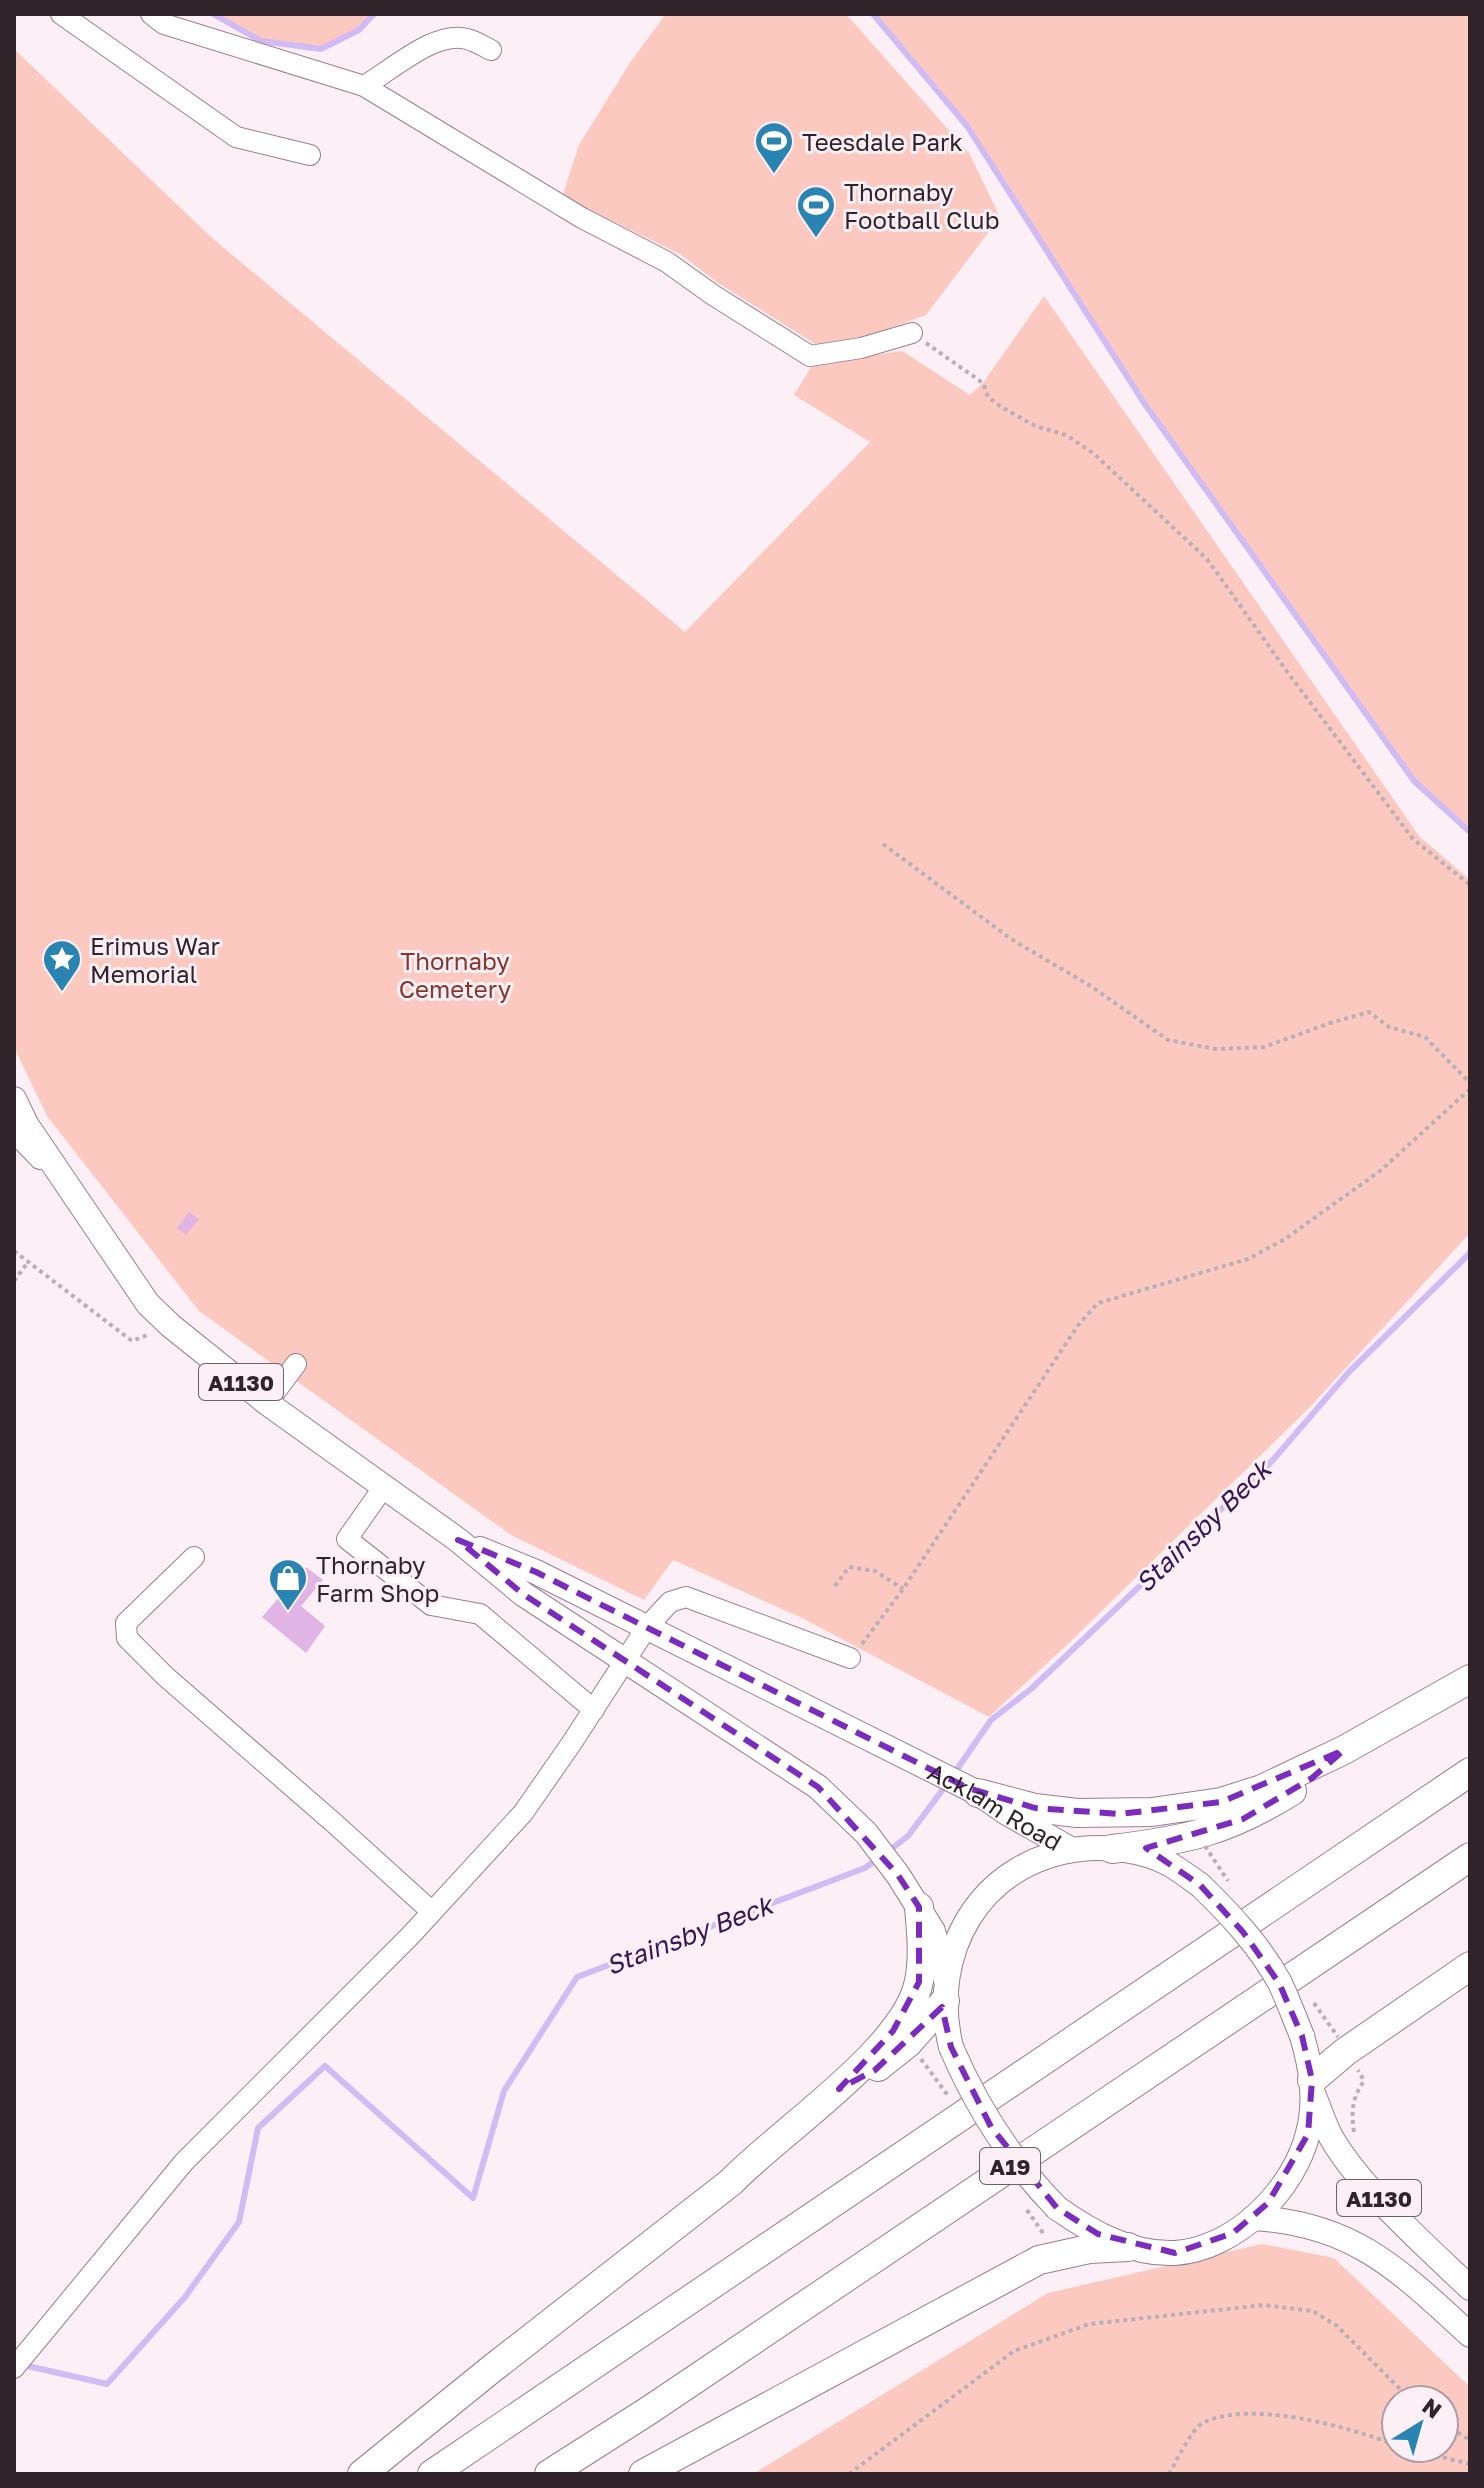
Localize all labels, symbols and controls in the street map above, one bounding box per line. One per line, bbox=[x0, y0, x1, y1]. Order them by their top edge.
sports icon: Teesdale Park bbox=[753, 120, 795, 175]
place label: Teesdale Park bbox=[802, 127, 963, 156]
place label: Thornaby Football Club bbox=[844, 177, 999, 234]
sports icon: Thornaby Football Club bbox=[795, 184, 837, 239]
place label: Erimus War Memorial bbox=[90, 931, 220, 988]
place icon: Erimus War Memorial bbox=[41, 938, 83, 993]
park label: Thornaby Cemetery bbox=[399, 946, 511, 1003]
road number: A1130 bbox=[199, 1364, 283, 1400]
water label: Stainsby Beck bbox=[1129, 1452, 1279, 1598]
place label: Thornaby Farm Shop bbox=[316, 1550, 439, 1607]
shop icon: Thornaby Farm Shop bbox=[267, 1557, 309, 1612]
street label: Acklam Road bbox=[924, 1756, 1067, 1856]
water label: Stainsby Beck bbox=[601, 1888, 779, 1981]
road number: A19 bbox=[980, 2148, 1040, 2184]
road number: A1130 bbox=[1337, 2180, 1421, 2216]
north arrow bbox=[1380, 2384, 1460, 2464]
text: N bbox=[1418, 2392, 1447, 2423]

